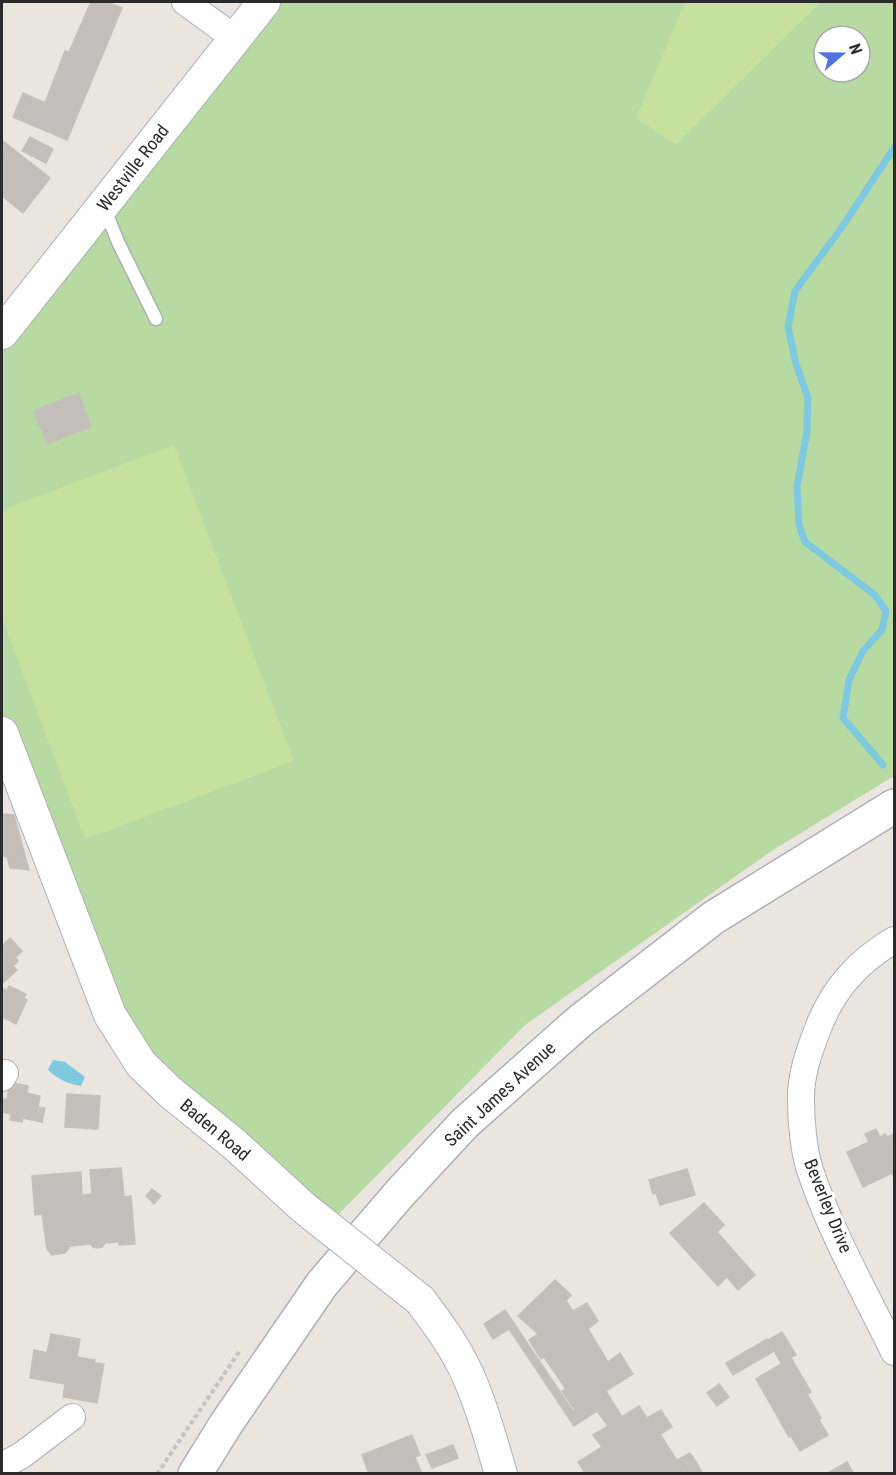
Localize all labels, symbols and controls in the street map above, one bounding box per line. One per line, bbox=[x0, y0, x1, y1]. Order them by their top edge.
north arrow bbox=[812, 24, 872, 84]
text: N bbox=[845, 41, 866, 57]
street label: Westville Road bbox=[92, 120, 173, 215]
street label: Saint James Avenue bbox=[440, 1037, 559, 1150]
street label: Baden Road bbox=[176, 1094, 255, 1165]
street label: Beverley Drive bbox=[800, 1156, 857, 1256]

